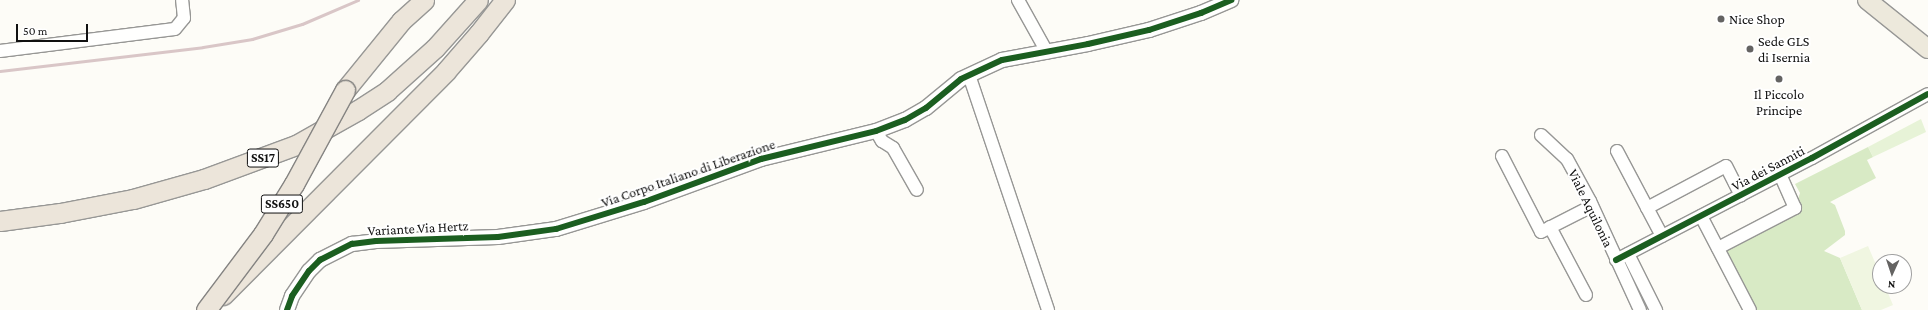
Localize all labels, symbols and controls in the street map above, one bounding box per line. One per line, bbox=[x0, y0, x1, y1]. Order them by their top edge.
place label: Nice Shop bbox=[1729, 11, 1785, 27]
marker: Nice Shop bbox=[1716, 14, 1726, 24]
scale bar bbox=[18, 16, 90, 42]
text: 50 m bbox=[23, 24, 47, 38]
place label: Sede GLS di Isernia bbox=[1758, 33, 1810, 66]
marker: Sede GLS di Isernia bbox=[1745, 44, 1755, 54]
marker: Il Piccolo Principe bbox=[1774, 74, 1784, 84]
place label: Il Piccolo Principe bbox=[1754, 86, 1804, 118]
street label: Via Corpo Italiano di Liberazione bbox=[599, 135, 777, 211]
street label: Via dei Sanniti bbox=[1729, 142, 1807, 194]
road number: SS17 bbox=[246, 147, 280, 169]
street label: Viale Aquilonia bbox=[1565, 166, 1617, 250]
road number: SS650 bbox=[260, 193, 304, 215]
street label: Variante Via Hertz bbox=[367, 217, 469, 239]
north arrow bbox=[1872, 254, 1912, 294]
text: N bbox=[1887, 279, 1895, 291]

